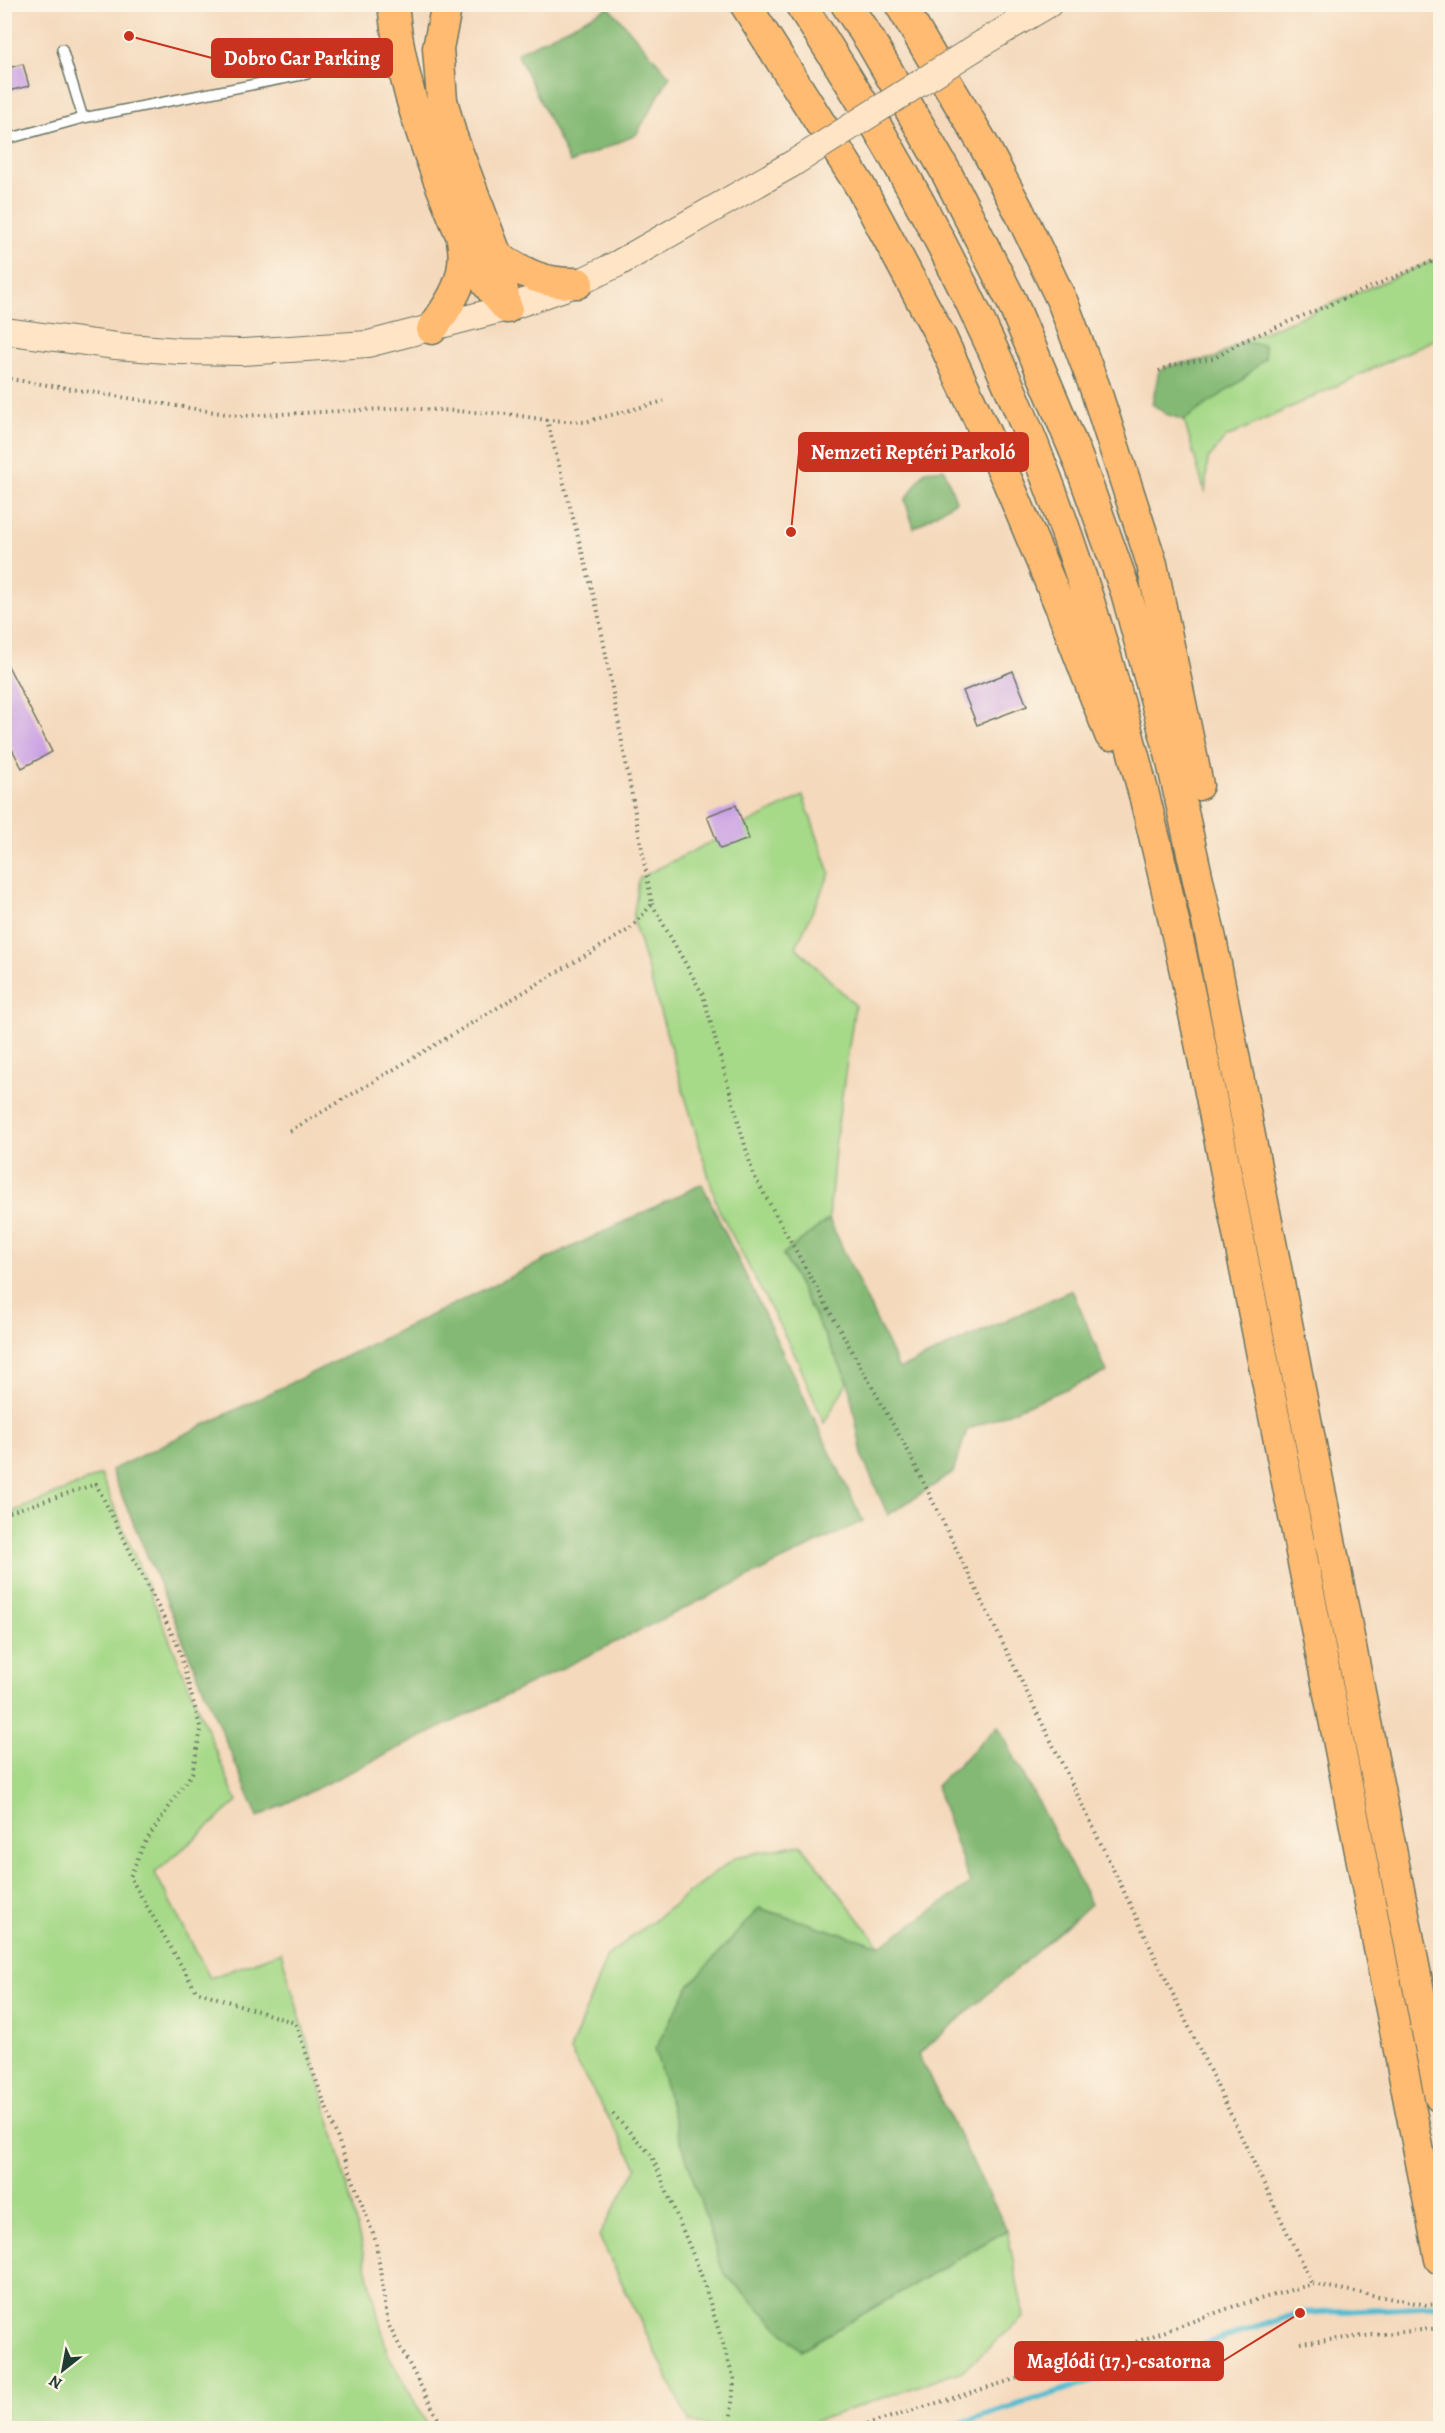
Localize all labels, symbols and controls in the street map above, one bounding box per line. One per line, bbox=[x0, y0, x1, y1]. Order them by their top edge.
callout: Dobro Car Parking bbox=[212, 39, 392, 77]
text: Dobro Car Parking bbox=[224, 45, 381, 72]
callout: Nemzeti Reptéri Parkoló bbox=[799, 433, 1028, 471]
text: Nemzeti Reptéri Parkoló bbox=[811, 439, 1015, 466]
north arrow bbox=[33, 2340, 93, 2400]
callout: Maglódi (17.)-csatorna bbox=[1015, 2342, 1223, 2380]
text: Maglódi (17.)-csatorna bbox=[1027, 2348, 1211, 2375]
text: N bbox=[45, 2369, 66, 2394]

